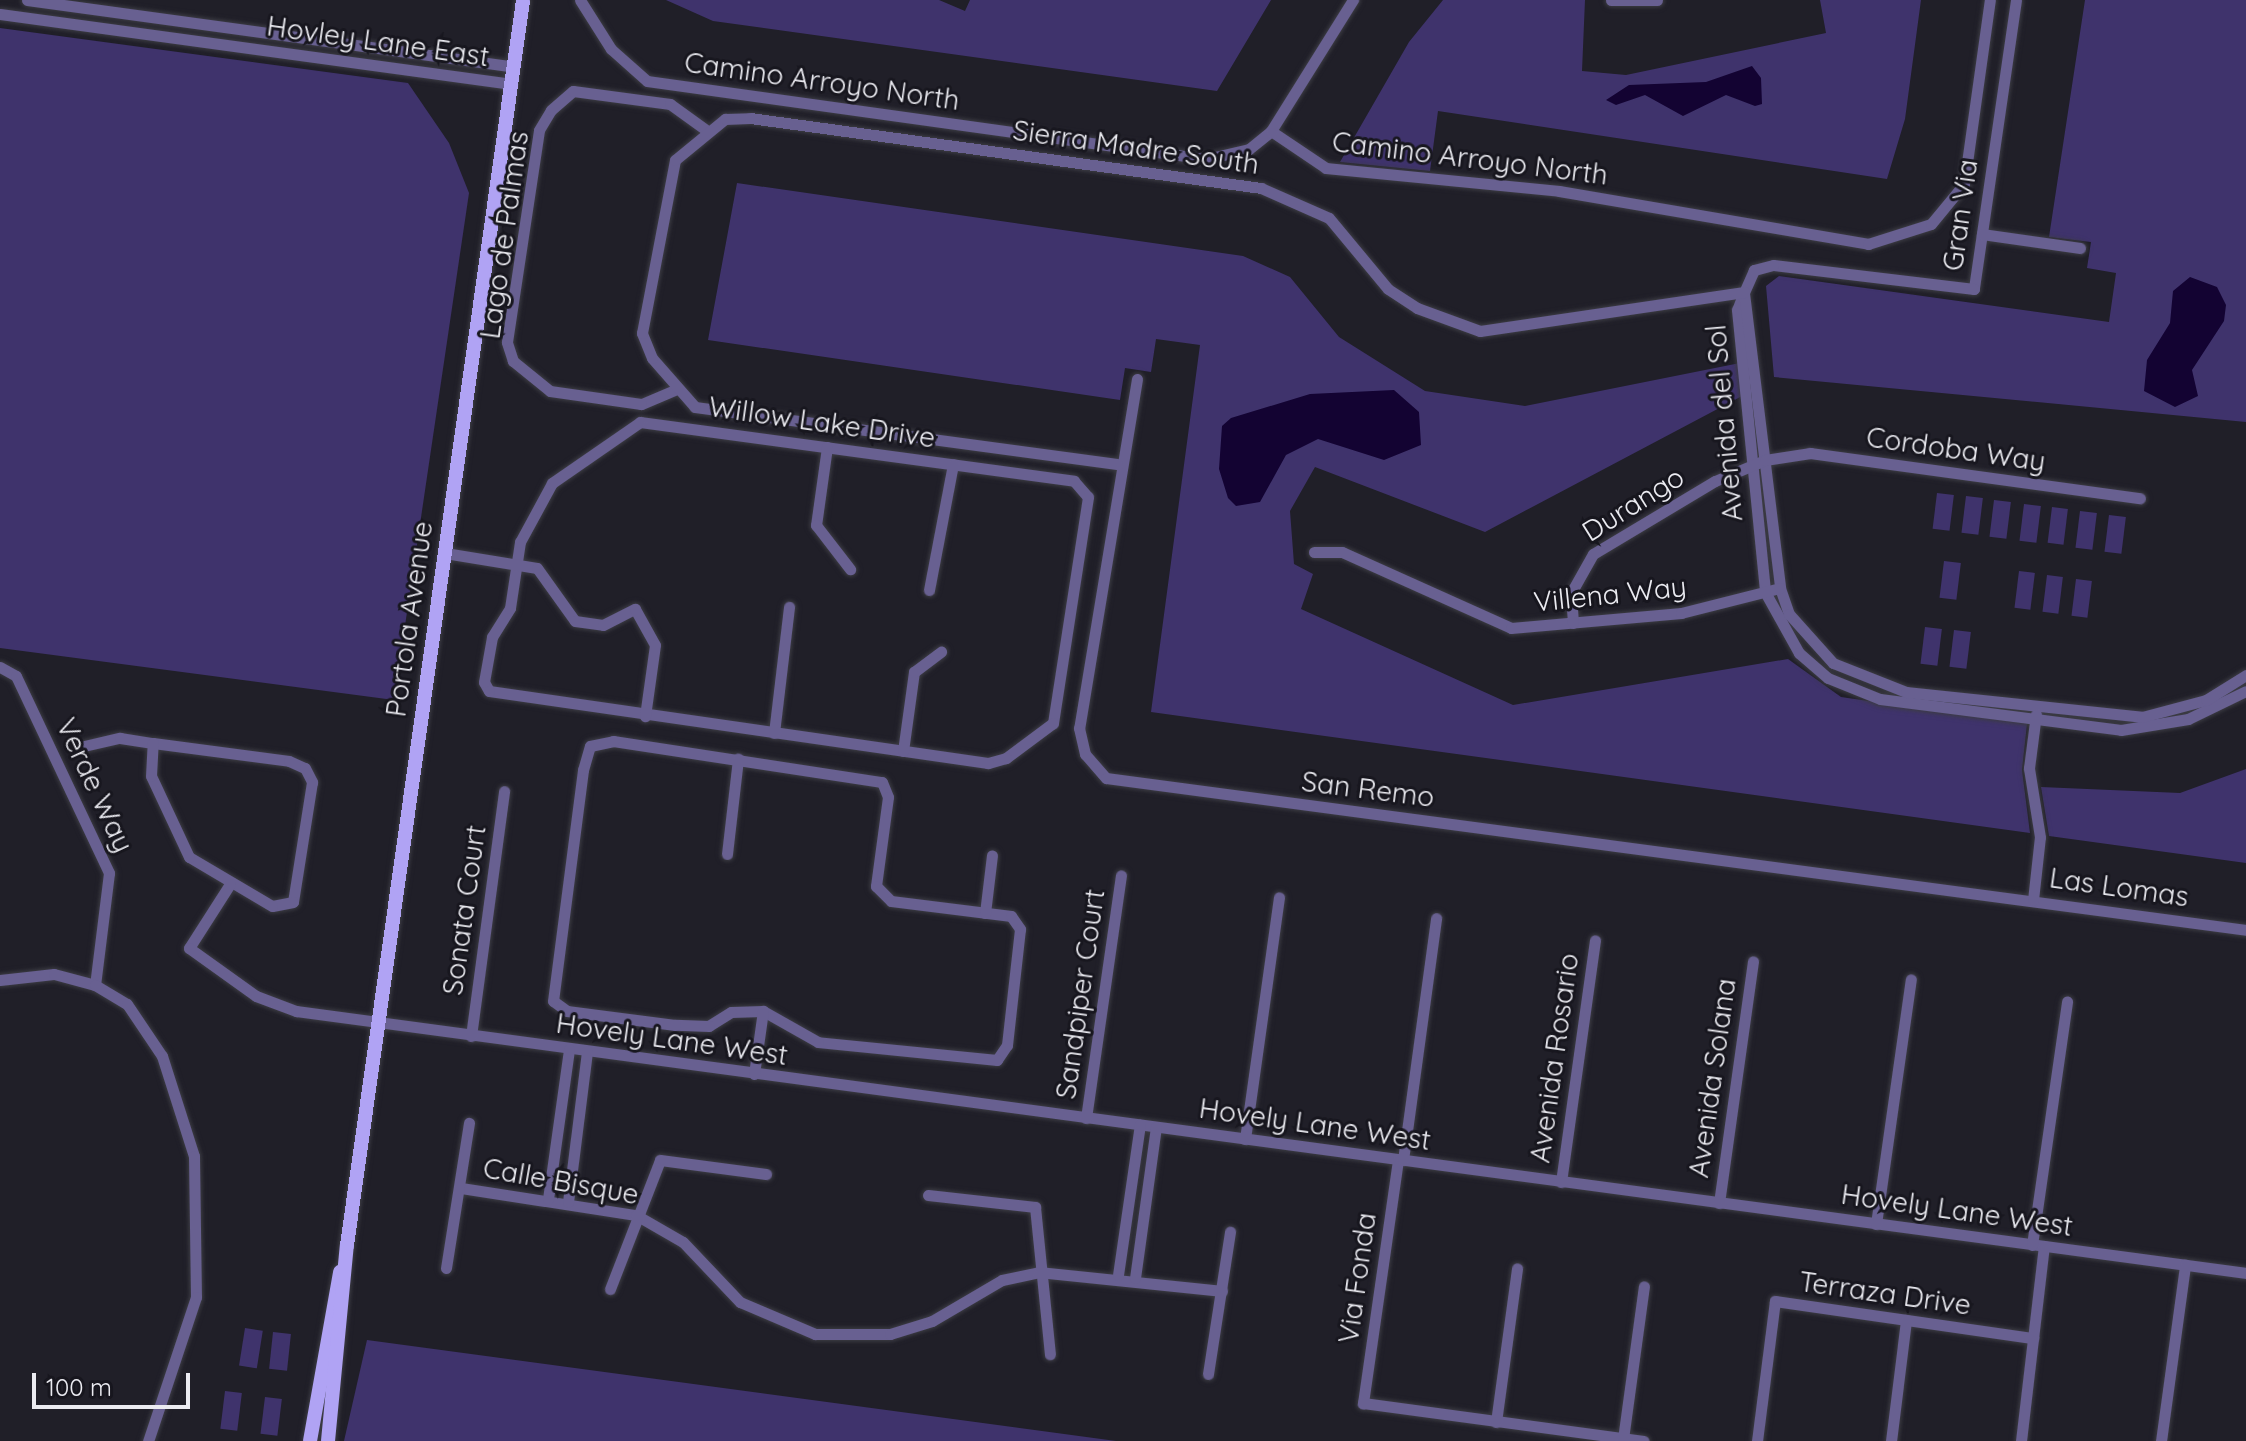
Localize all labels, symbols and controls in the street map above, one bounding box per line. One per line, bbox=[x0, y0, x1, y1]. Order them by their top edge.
street label: Hovley Lane East bbox=[265, 9, 491, 73]
street label: Camino Arroyo North bbox=[682, 45, 962, 117]
street label: Sierra Madre South bbox=[1011, 113, 1261, 181]
street label: Camino Arroyo North bbox=[1330, 124, 1610, 192]
street label: Lago de Palmas bbox=[473, 129, 535, 341]
street label: Gran Via bbox=[1936, 157, 1984, 273]
street label: Avenida del Sol bbox=[1699, 323, 1749, 523]
street label: Willow Lake Drive bbox=[707, 389, 937, 455]
street label: Cordoba Way bbox=[1864, 420, 2048, 478]
street label: Durango bbox=[1576, 460, 1690, 548]
street label: Portola Avenue bbox=[379, 519, 439, 719]
street label: Villena Way bbox=[1532, 569, 1688, 619]
street label: Verde Way bbox=[49, 713, 141, 857]
street label: San Remo bbox=[1300, 764, 1436, 814]
street label: Sonata Court bbox=[435, 823, 493, 997]
street label: Las Lomas bbox=[2047, 861, 2191, 913]
street label: Sandpiper Court bbox=[1049, 887, 1111, 1101]
street label: Avenida Rosario bbox=[1523, 951, 1585, 1165]
street label: Avenida Solana bbox=[1681, 976, 1743, 1180]
street label: Hovely Lane West bbox=[554, 1006, 790, 1072]
street label: Hovely Lane West bbox=[1197, 1091, 1433, 1157]
street label: Calle Bisque bbox=[481, 1151, 641, 1211]
street label: Hovely Lane West bbox=[1839, 1177, 2075, 1243]
street label: Via Fonda bbox=[1331, 1210, 1383, 1346]
street label: Terraza Drive bbox=[1797, 1264, 1973, 1322]
scale bar bbox=[36, 1357, 194, 1407]
text: 100 m bbox=[46, 1372, 112, 1402]

